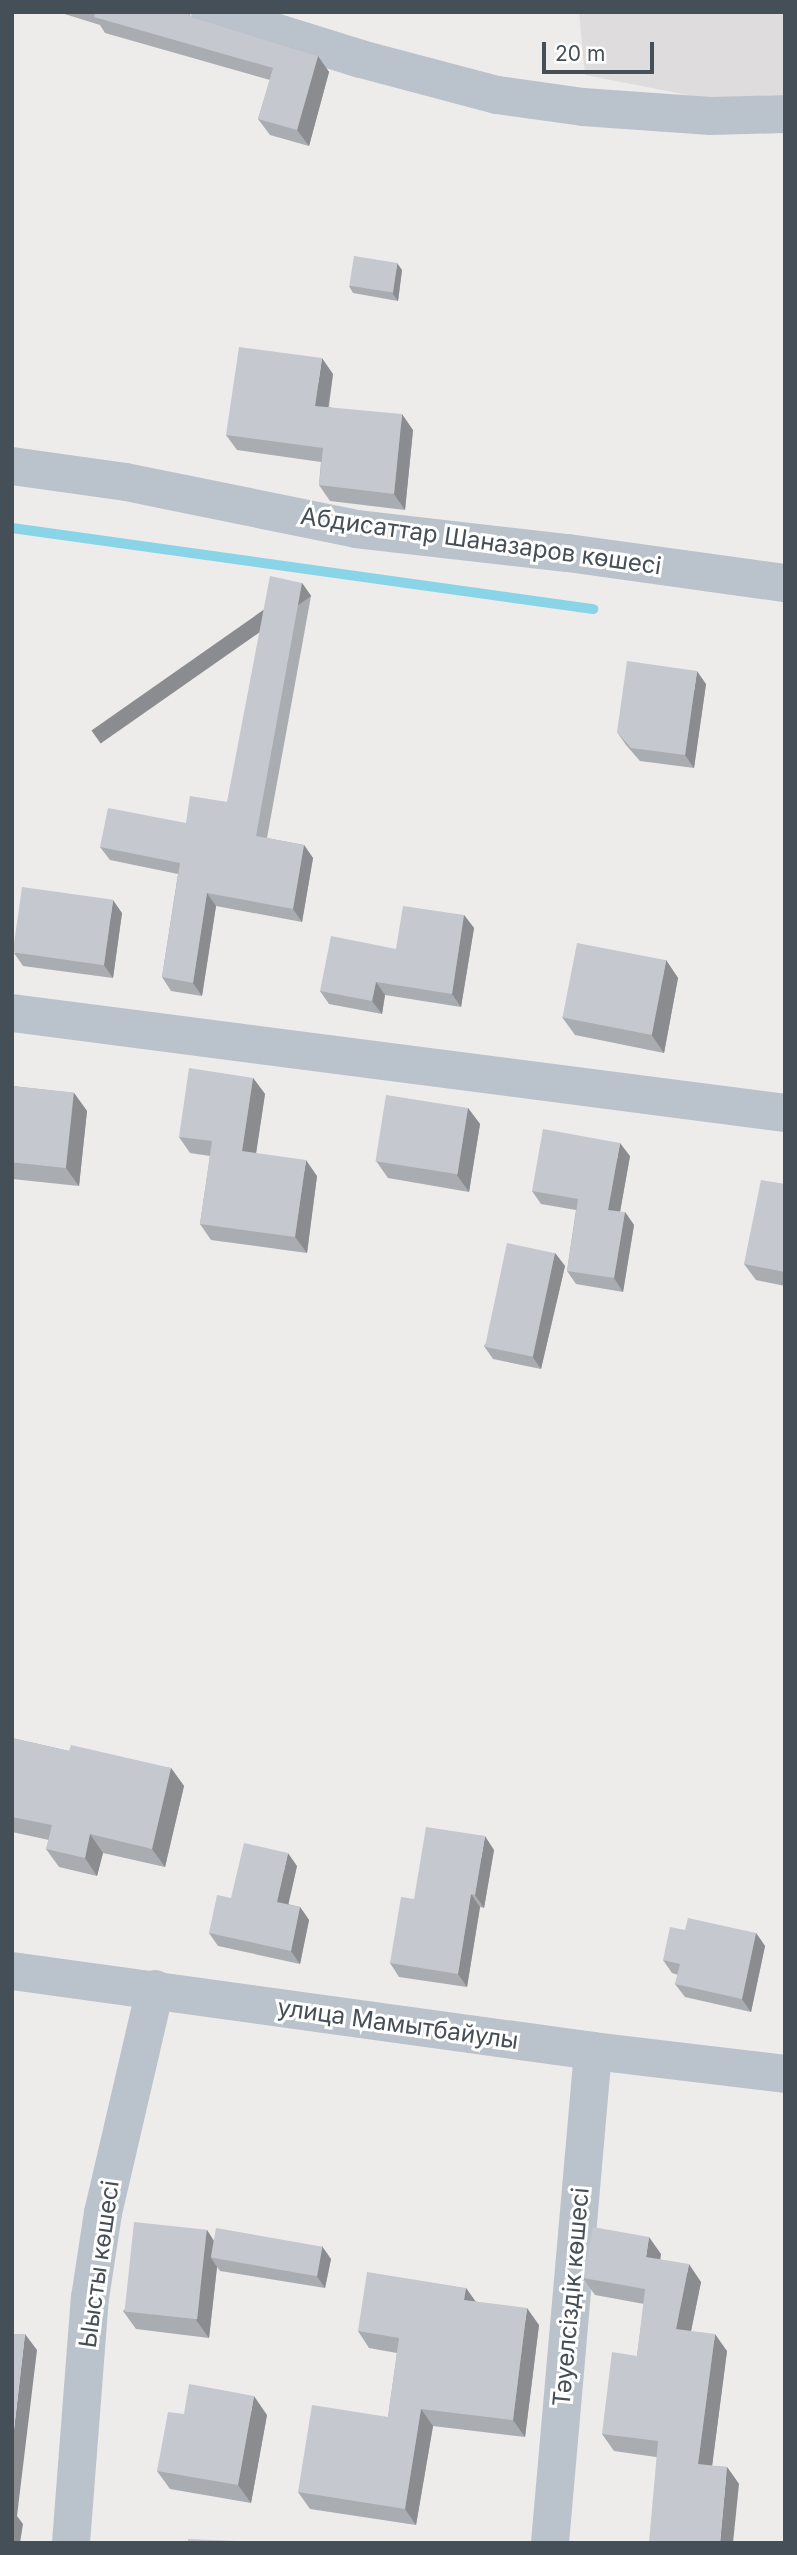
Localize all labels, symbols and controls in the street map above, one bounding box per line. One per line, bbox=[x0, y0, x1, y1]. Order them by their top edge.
scale bar bbox=[545, 28, 657, 72]
text: 20 m bbox=[555, 41, 605, 66]
street label: Абдисаттар Шаназаров көшесі bbox=[299, 501, 663, 581]
street label: улица Мамытбайулы bbox=[276, 1993, 520, 2055]
street label: Ыысты көшесі bbox=[73, 2178, 125, 2350]
street label: Тәуелсіздік көшесі bbox=[547, 2186, 595, 2408]

